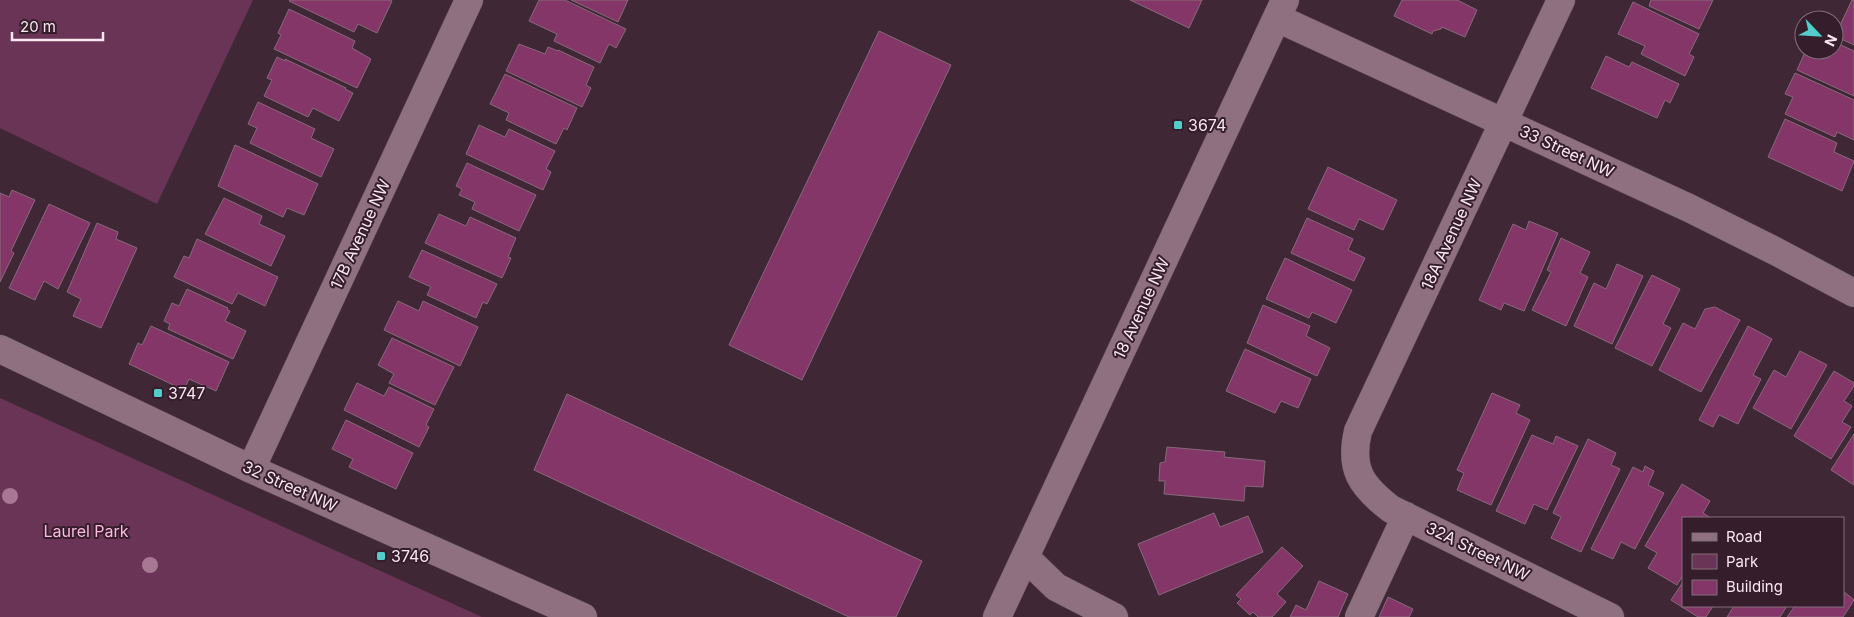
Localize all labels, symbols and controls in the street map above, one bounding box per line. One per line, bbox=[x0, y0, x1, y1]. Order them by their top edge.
scale bar bbox=[12, 10, 104, 42]
north arrow bbox=[1794, 10, 1844, 60]
text: 20 m bbox=[20, 17, 56, 36]
text: N bbox=[1821, 32, 1841, 49]
place label: 3674 bbox=[1188, 115, 1226, 135]
marker: 3674 bbox=[1172, 119, 1184, 131]
street label: 33 Street NW bbox=[1517, 120, 1618, 182]
street label: 18A Avenue NW bbox=[1416, 175, 1486, 293]
street label: 17B Avenue NW bbox=[326, 176, 394, 292]
street label: 18 Avenue NW bbox=[1109, 254, 1173, 362]
place label: 3747 bbox=[168, 383, 205, 403]
marker: 3747 bbox=[152, 387, 164, 399]
street label: 32 Street NW bbox=[240, 456, 341, 516]
street label: 32A Street NW bbox=[1423, 517, 1533, 585]
legend bbox=[1682, 517, 1844, 607]
park label: Laurel Park bbox=[43, 521, 129, 541]
text: Road bbox=[1726, 527, 1762, 546]
place label: 3746 bbox=[391, 546, 429, 566]
marker: 3746 bbox=[375, 550, 387, 562]
text: Park bbox=[1726, 552, 1759, 571]
text: Building bbox=[1726, 577, 1783, 596]

